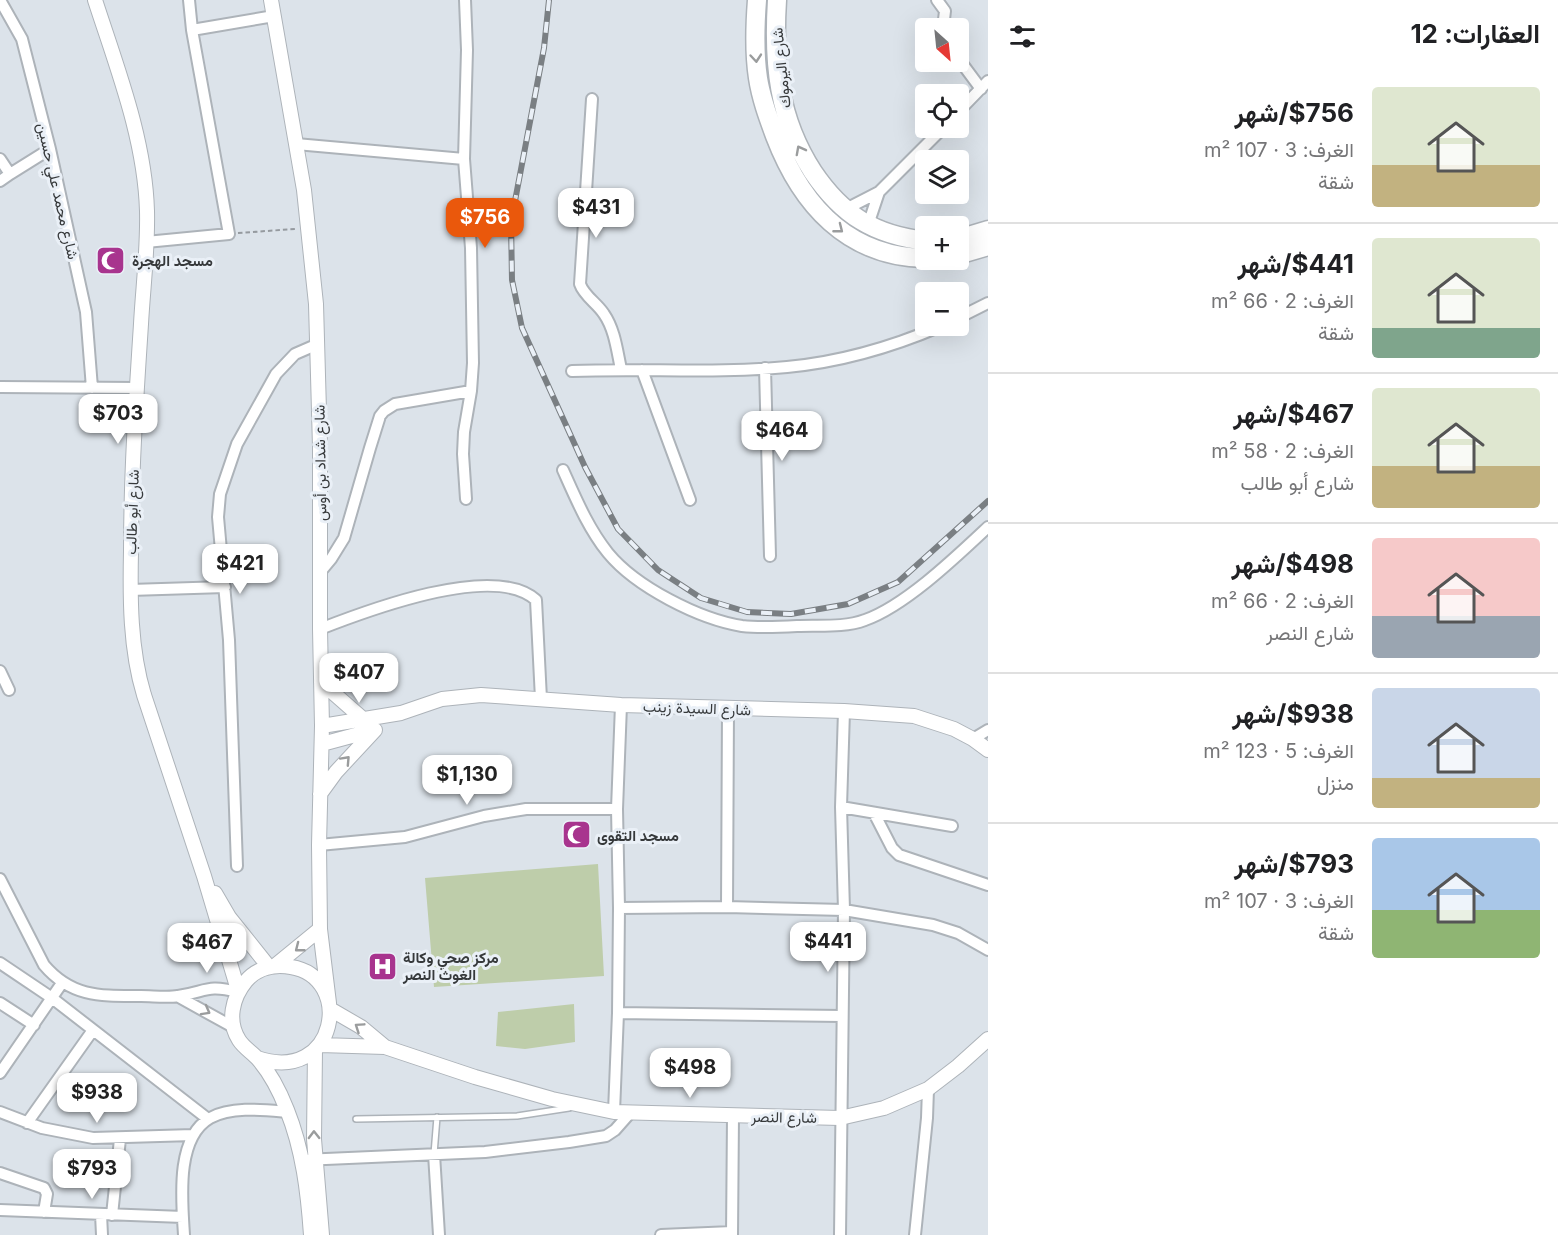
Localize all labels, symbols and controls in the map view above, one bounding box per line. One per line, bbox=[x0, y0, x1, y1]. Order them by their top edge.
north arrow bbox=[915, 18, 969, 72]
map controls bbox=[915, 18, 969, 336]
text: العقارات: 12 bbox=[1410, 18, 1540, 49]
icon: filters bbox=[1006, 20, 1039, 53]
street label: شارع اليرموك bbox=[767, 27, 797, 109]
one-way arrow bbox=[749, 54, 762, 63]
button: locate bbox=[915, 84, 969, 138]
text: $756/شهر bbox=[1234, 97, 1354, 128]
icon: home bbox=[1420, 111, 1492, 183]
street label: شارع محمد علي حسين bbox=[29, 121, 83, 262]
text: الغرف: 3 · 107 m² bbox=[1204, 138, 1354, 162]
one-way arrow bbox=[796, 146, 807, 156]
button: layers bbox=[915, 150, 969, 204]
text: شقة bbox=[1318, 170, 1354, 194]
pin: $431 bbox=[560, 188, 632, 239]
text: $431 bbox=[572, 195, 620, 219]
pin: $756 bbox=[449, 198, 521, 249]
text: $756 bbox=[460, 205, 510, 229]
button: + bbox=[915, 216, 969, 270]
one-way arrow bbox=[832, 222, 843, 233]
mosque icon: مسجد الهجرة bbox=[95, 244, 127, 276]
text: $441/شهر bbox=[1237, 248, 1354, 279]
place label: مسجد الهجرة bbox=[132, 251, 213, 270]
icon: home bbox=[1420, 262, 1492, 334]
button: − bbox=[915, 282, 969, 336]
text: الغرف: 2 · 66 m² bbox=[1211, 289, 1354, 313]
text: شقة bbox=[1318, 321, 1354, 345]
pin: $703 bbox=[82, 394, 154, 445]
text: $467/شهر bbox=[1233, 398, 1354, 429]
text: $703 bbox=[93, 401, 143, 425]
street label: شارع شداد بن أوس bbox=[309, 404, 333, 521]
pin: $464 bbox=[746, 411, 818, 462]
icon: home bbox=[1420, 412, 1492, 484]
text: $464 bbox=[755, 418, 809, 442]
text: الغرف: 2 · 58 m² bbox=[1211, 439, 1354, 463]
street label: شارع أبو طالب bbox=[121, 469, 145, 555]
text: شارع أبو طالب bbox=[1240, 471, 1354, 495]
pin: $421 bbox=[204, 544, 276, 595]
text: $498/شهر bbox=[1231, 548, 1354, 579]
text: $421 bbox=[216, 551, 264, 575]
icon: home bbox=[1420, 562, 1492, 634]
text: الغرف: 2 · 66 m² bbox=[1211, 589, 1354, 613]
text: شارع النصر bbox=[1266, 621, 1354, 645]
pin: $407 bbox=[323, 653, 395, 704]
text: $407 bbox=[333, 660, 385, 684]
street label: شارع السيدة زينب bbox=[642, 697, 752, 721]
text: $938/شهر bbox=[1232, 698, 1354, 729]
icon: home bbox=[1420, 712, 1492, 784]
text: الغرف: 5 · 123 m² bbox=[1203, 739, 1354, 763]
pin: $1,130 bbox=[418, 755, 516, 806]
one-way arrow bbox=[339, 757, 350, 767]
text: $1,130 bbox=[436, 762, 498, 786]
text: منزل bbox=[1317, 771, 1354, 795]
mosque icon: مسجد التقوى bbox=[560, 819, 592, 851]
place label: مسجد التقوى bbox=[597, 826, 679, 845]
text: $793/شهر bbox=[1234, 848, 1354, 879]
icon: home bbox=[1420, 862, 1492, 934]
text: الغرف: 3 · 107 m² bbox=[1204, 889, 1354, 913]
text: شقة bbox=[1318, 921, 1354, 945]
pin: $441 bbox=[792, 922, 864, 973]
pin: $467 bbox=[171, 923, 243, 974]
text: $441 bbox=[804, 929, 852, 953]
text: $467 bbox=[181, 930, 233, 954]
one-way arrow bbox=[294, 940, 305, 951]
place label: مركز صحي وكالة الغوث النصر bbox=[402, 948, 499, 984]
hospital icon: مركز صحي وكالة الغوث النصر bbox=[366, 950, 398, 982]
one-way arrow bbox=[200, 1004, 210, 1015]
one-way arrow bbox=[354, 1023, 365, 1034]
pin: $498 bbox=[654, 1048, 726, 1099]
text: $498 bbox=[664, 1055, 716, 1079]
pin: $938 bbox=[61, 1073, 133, 1124]
text: $938 bbox=[71, 1080, 123, 1104]
street label: شارع النصر bbox=[750, 1107, 817, 1129]
one-way arrow bbox=[308, 1130, 320, 1139]
pin: $793 bbox=[56, 1149, 128, 1200]
text: $793 bbox=[67, 1156, 117, 1180]

